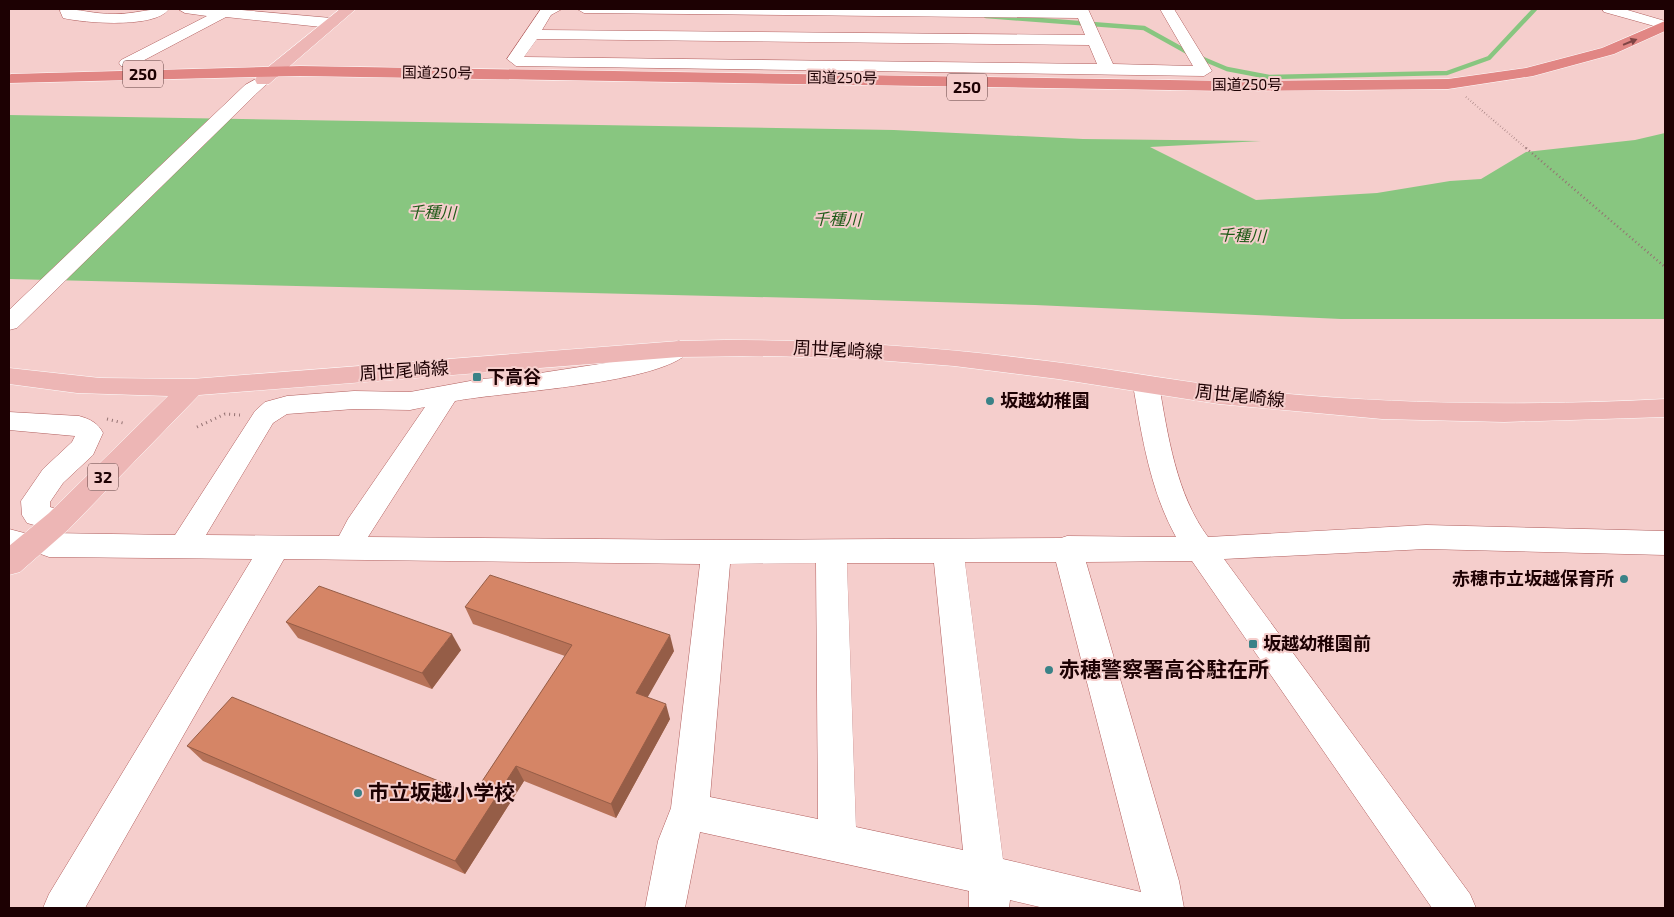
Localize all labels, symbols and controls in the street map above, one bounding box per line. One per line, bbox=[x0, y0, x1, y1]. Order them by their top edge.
one-way arrow bbox=[1623, 38, 1638, 46]
road number: 250 bbox=[123, 61, 163, 88]
street label: 国道250号 bbox=[402, 62, 472, 82]
street label: 国道250号 bbox=[807, 67, 877, 87]
road number: 250 bbox=[947, 74, 987, 100]
street label: 国道250号 bbox=[1212, 75, 1282, 93]
water label: 千種川 bbox=[408, 202, 458, 221]
water label: 千種川 bbox=[813, 209, 863, 228]
water label: 千種川 bbox=[1218, 224, 1268, 245]
street label: 周世尾崎線 bbox=[793, 336, 884, 362]
street label: 周世尾崎線 bbox=[358, 356, 450, 384]
place label: 下高谷 bbox=[487, 365, 541, 387]
marker: 下高谷 bbox=[471, 371, 483, 383]
street label: 周世尾崎線 bbox=[1194, 379, 1286, 411]
place label: 坂越幼稚園 bbox=[1000, 389, 1090, 411]
marker: 坂越幼稚園 bbox=[984, 395, 996, 407]
road number: 32 bbox=[88, 464, 118, 491]
place label: 赤穂市立坂越保育所 bbox=[1452, 567, 1614, 589]
marker: 赤穂市立坂越保育所 bbox=[1618, 573, 1630, 585]
place label: 坂越幼稚園前 bbox=[1263, 632, 1371, 654]
marker: 坂越幼稚園前 bbox=[1247, 638, 1259, 650]
place label: 赤穂警察署高谷駐在所 bbox=[1059, 656, 1269, 681]
marker: 赤穂警察署高谷駐在所 bbox=[1043, 664, 1055, 676]
place label: 市立坂越小学校 bbox=[368, 779, 515, 804]
marker: 市立坂越小学校 bbox=[352, 787, 364, 799]

